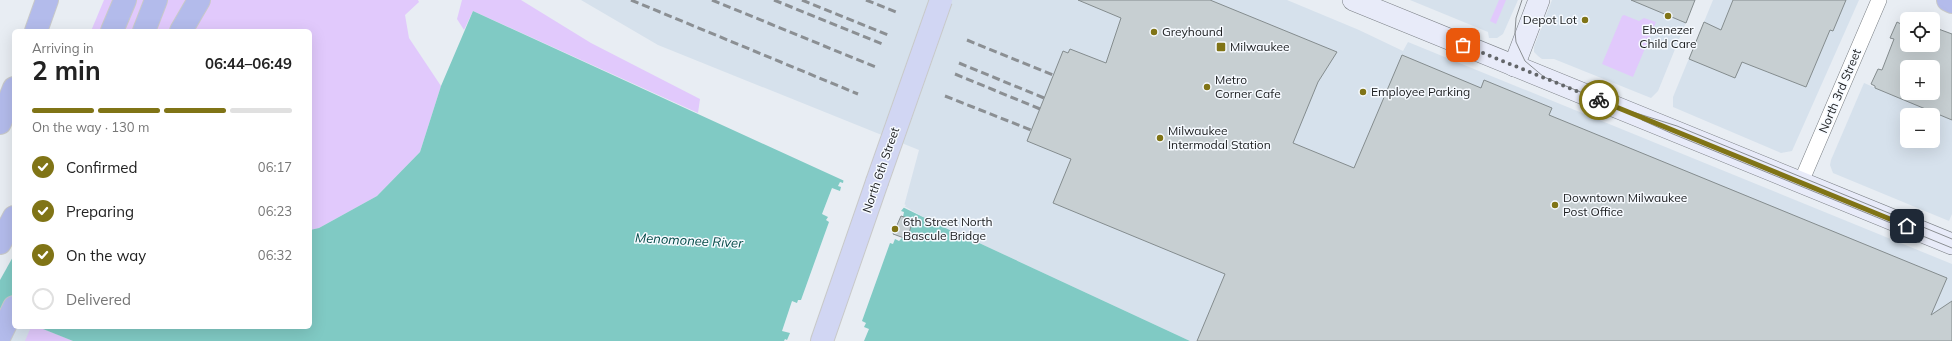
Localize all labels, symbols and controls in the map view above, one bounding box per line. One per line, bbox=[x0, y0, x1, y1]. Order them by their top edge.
marker: Ebenezer Child Care bbox=[1663, 11, 1673, 21]
place label: Depot Lot bbox=[1523, 12, 1577, 27]
map controls bbox=[1900, 12, 1940, 148]
button: locate bbox=[1900, 12, 1940, 52]
marker: Depot Lot bbox=[1580, 15, 1590, 25]
place label: Ebenezer Child Care bbox=[1639, 22, 1697, 51]
place label: Greyhound bbox=[1162, 24, 1223, 39]
marker: Greyhound bbox=[1149, 27, 1159, 37]
pin bbox=[1446, 28, 1480, 62]
icon: bag bbox=[1452, 34, 1474, 56]
place label: Milwaukee bbox=[1230, 39, 1290, 54]
text: Arriving in bbox=[32, 40, 94, 56]
marker: Milwaukee bbox=[1215, 41, 1227, 53]
street label: North 3rd Street bbox=[1815, 47, 1864, 135]
text: 2 min bbox=[32, 54, 101, 87]
text: 06:44–06:49 bbox=[205, 54, 292, 73]
button: + bbox=[1900, 60, 1940, 100]
place label: Metro Corner Cafe bbox=[1215, 72, 1281, 101]
courier bbox=[1579, 80, 1619, 120]
marker: Metro Corner Cafe bbox=[1202, 82, 1212, 92]
place label: Employee Parking bbox=[1371, 84, 1470, 99]
marker: Employee Parking bbox=[1358, 87, 1368, 97]
icon: bike bbox=[1588, 89, 1610, 111]
button: − bbox=[1900, 108, 1940, 148]
text: On the way · 130 m bbox=[32, 119, 149, 135]
place label: Milwaukee Intermodal Station bbox=[1168, 123, 1271, 152]
street label: North 6th Street bbox=[859, 125, 902, 215]
marker: Milwaukee Intermodal Station bbox=[1155, 133, 1165, 143]
icon: check bbox=[32, 156, 54, 178]
text: Confirmed bbox=[66, 158, 137, 177]
text: 06:17 bbox=[258, 159, 292, 175]
place label: Downtown Milwaukee Post Office bbox=[1563, 190, 1687, 219]
icon: check bbox=[32, 200, 54, 222]
marker: Downtown Milwaukee Post Office bbox=[1550, 200, 1560, 210]
text: Preparing bbox=[66, 202, 134, 221]
text: 06:23 bbox=[258, 203, 292, 219]
pin bbox=[1890, 209, 1924, 243]
place label: 6th Street North Bascule Bridge bbox=[903, 214, 993, 243]
icon: home bbox=[1896, 215, 1918, 237]
marker: 6th Street North Bascule Bridge bbox=[890, 224, 900, 234]
water label: Menomonee River bbox=[635, 229, 745, 251]
icon: check bbox=[32, 244, 54, 266]
text: On the way bbox=[66, 246, 146, 265]
text: 06:32 bbox=[258, 247, 292, 263]
text: Delivered bbox=[66, 290, 131, 309]

